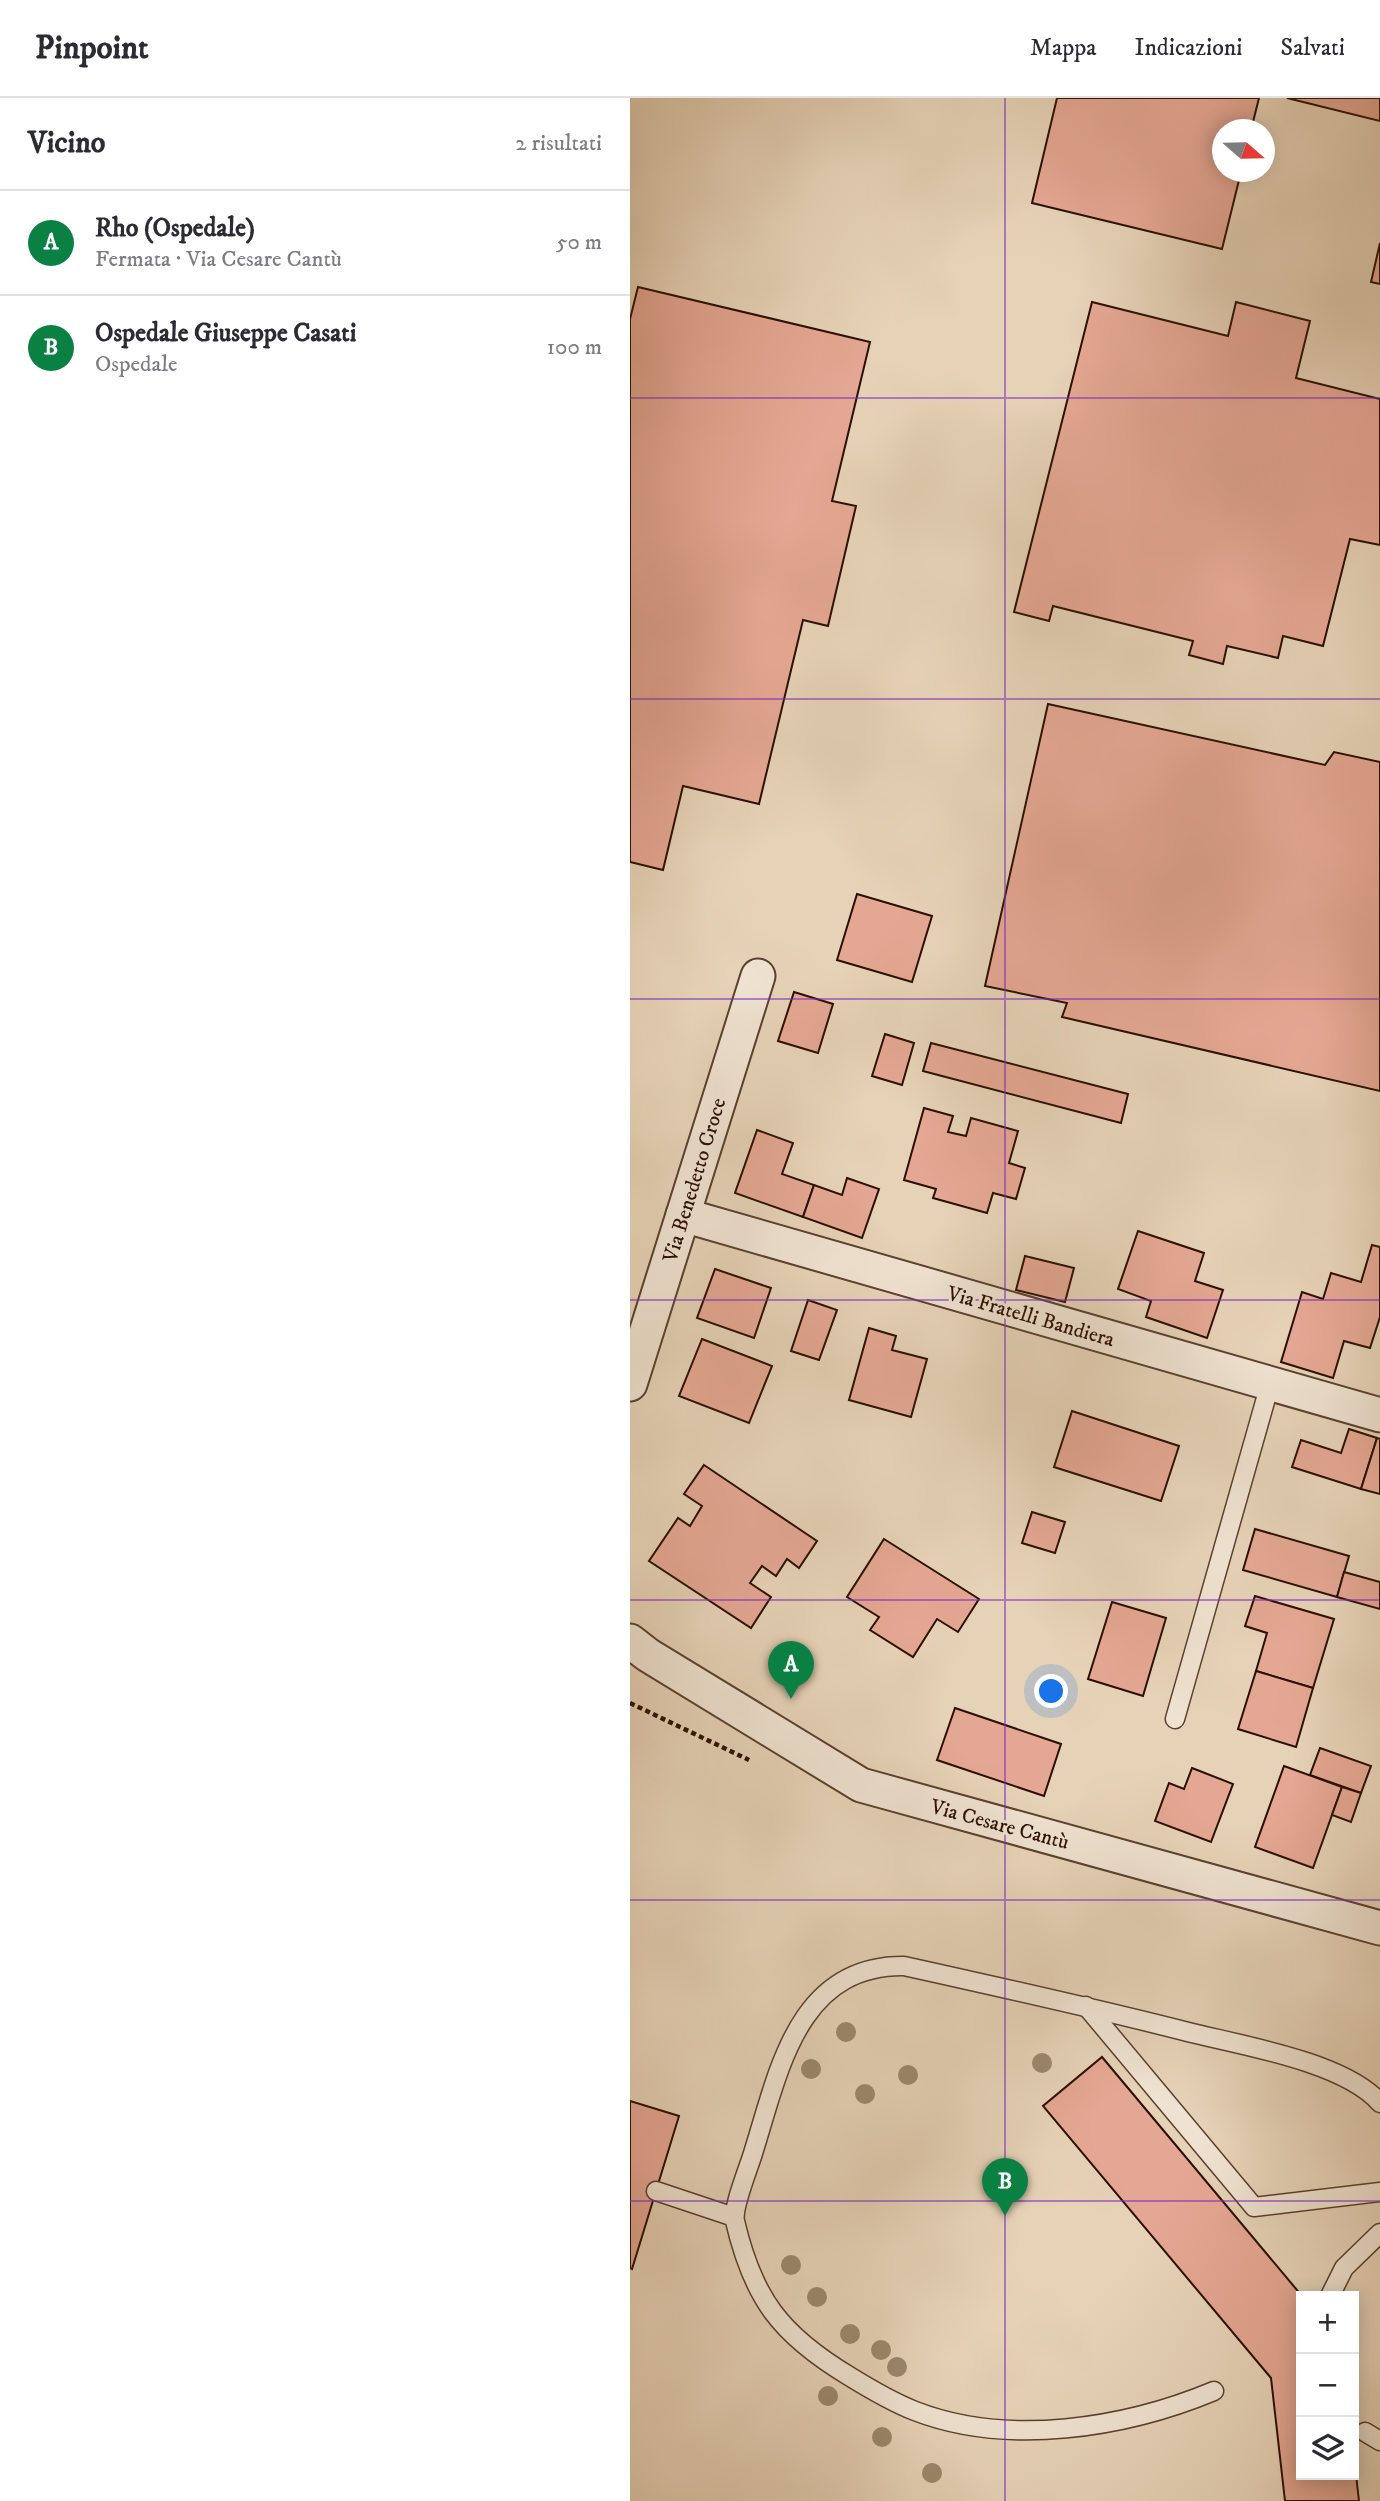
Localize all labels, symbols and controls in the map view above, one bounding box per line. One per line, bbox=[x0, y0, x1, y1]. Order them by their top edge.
text: Pinpoint bbox=[35, 28, 149, 69]
text: Mappa bbox=[1030, 33, 1097, 63]
text: Indicazioni bbox=[1135, 33, 1243, 63]
text: Salvati bbox=[1281, 33, 1345, 63]
north arrow bbox=[1212, 119, 1275, 182]
text: Vicino bbox=[28, 125, 105, 162]
text: 2 risultati bbox=[515, 129, 602, 158]
text: Rho (Ospedale) bbox=[95, 212, 255, 245]
text: A bbox=[44, 228, 58, 257]
text: 50 m bbox=[556, 228, 602, 257]
text: Fermata · Via Cesare Cantù bbox=[95, 245, 342, 274]
text: Ospedale Giuseppe Casati bbox=[95, 317, 356, 350]
text: B bbox=[44, 333, 58, 362]
text: 100 m bbox=[547, 333, 602, 362]
text: Ospedale bbox=[95, 350, 178, 379]
street label: Via Benedetto Croce bbox=[657, 1095, 732, 1267]
street label: Via Fratelli Bandiera bbox=[943, 1280, 1117, 1353]
pin: A bbox=[768, 1641, 814, 1699]
your location bbox=[1034, 1674, 1068, 1708]
street label: Via Cesare Cantù bbox=[927, 1794, 1072, 1856]
pin: B bbox=[982, 2158, 1028, 2216]
map controls bbox=[1296, 2291, 1359, 2480]
button: + bbox=[1296, 2291, 1359, 2354]
button: − bbox=[1296, 2354, 1359, 2417]
button: layers bbox=[1296, 2417, 1359, 2480]

